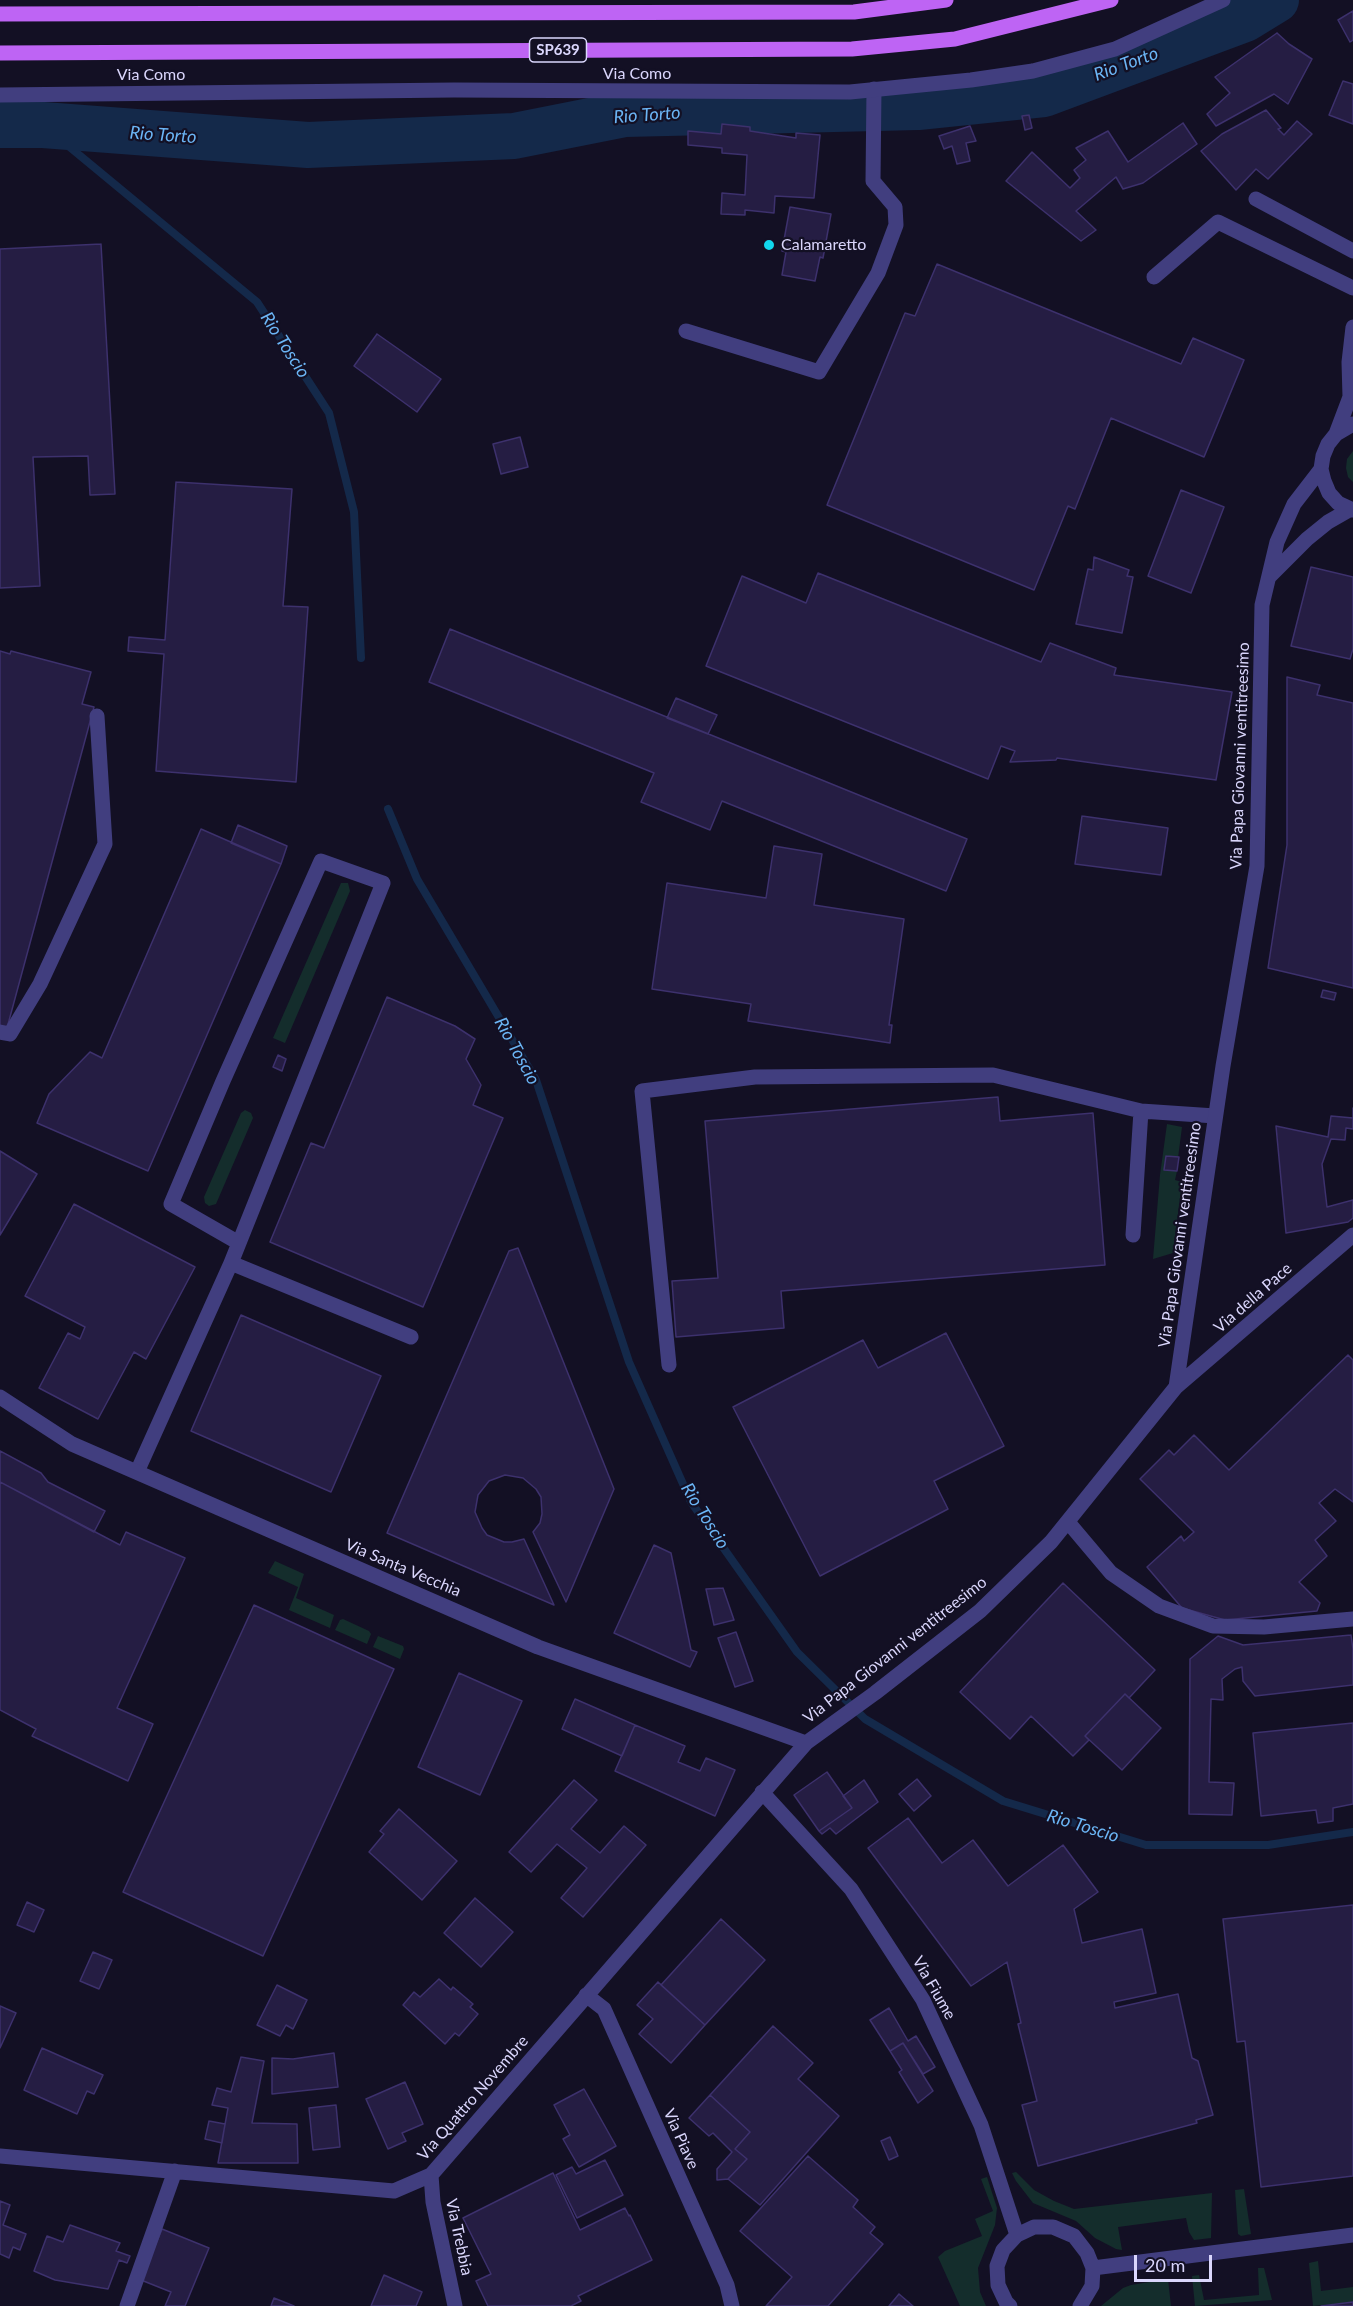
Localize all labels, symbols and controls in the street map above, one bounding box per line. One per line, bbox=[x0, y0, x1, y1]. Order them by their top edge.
road number: SP639 bbox=[530, 38, 586, 62]
water label: Rio Torto bbox=[1091, 42, 1161, 86]
street label: Via Como bbox=[603, 64, 671, 84]
street label: Via Como bbox=[117, 65, 185, 85]
water label: Rio Torto bbox=[613, 102, 681, 128]
water label: Rio Torto bbox=[129, 122, 197, 148]
place label: Calamaretto bbox=[781, 235, 866, 255]
marker: Calamaretto bbox=[762, 238, 776, 252]
water label: Rio Toscio bbox=[256, 308, 314, 382]
street label: Via Papa Giovanni ventitreesimo bbox=[1226, 642, 1254, 870]
water label: Rio Toscio bbox=[490, 1013, 544, 1089]
street label: Via Papa Giovanni ventitreesimo bbox=[1155, 1121, 1205, 1349]
street label: Via della Pace bbox=[1210, 1259, 1296, 1337]
water label: Rio Toscio bbox=[676, 1479, 734, 1553]
street label: Via Santa Vecchia bbox=[342, 1535, 464, 1601]
street label: Via Papa Giovanni ventitreesimo bbox=[799, 1572, 991, 1728]
water label: Rio Toscio bbox=[1044, 1805, 1122, 1847]
street label: Via Fiume bbox=[908, 1953, 960, 2023]
street label: Via Quattro Novembre bbox=[414, 2032, 532, 2164]
street label: Via Piave bbox=[659, 2106, 703, 2172]
street label: Via Trebbia bbox=[441, 2197, 477, 2277]
scale bar bbox=[1137, 2243, 1215, 2281]
text: 20 m bbox=[1145, 2254, 1185, 2276]

